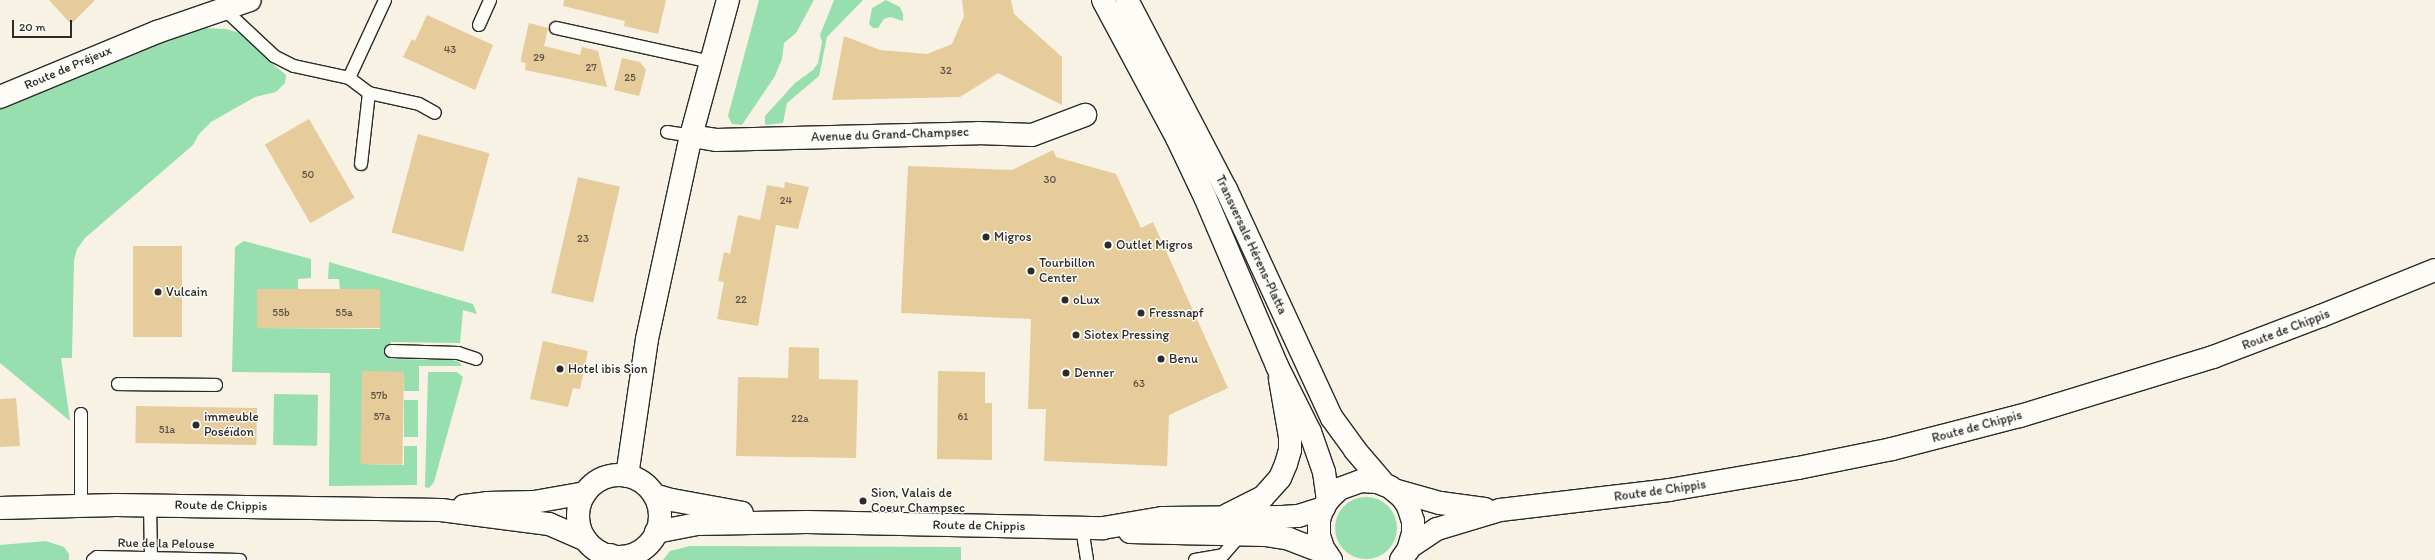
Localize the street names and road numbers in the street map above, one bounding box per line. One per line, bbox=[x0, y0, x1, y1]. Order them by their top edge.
street label: Route de Préjeux bbox=[22, 43, 114, 93]
street label: Avenue du Grand-Champsec bbox=[811, 124, 969, 146]
street label: Transversale Hérens-Platta bbox=[1212, 173, 1290, 317]
street label: Route de Chippis bbox=[2240, 306, 2332, 354]
street label: Route de Chippis bbox=[1930, 407, 2024, 447]
street label: Route de Chippis bbox=[1613, 477, 1707, 505]
street label: Route de Chippis bbox=[174, 497, 268, 515]
street label: Route de Chippis bbox=[932, 517, 1026, 535]
street label: Rue de la Pelouse bbox=[118, 535, 214, 553]

